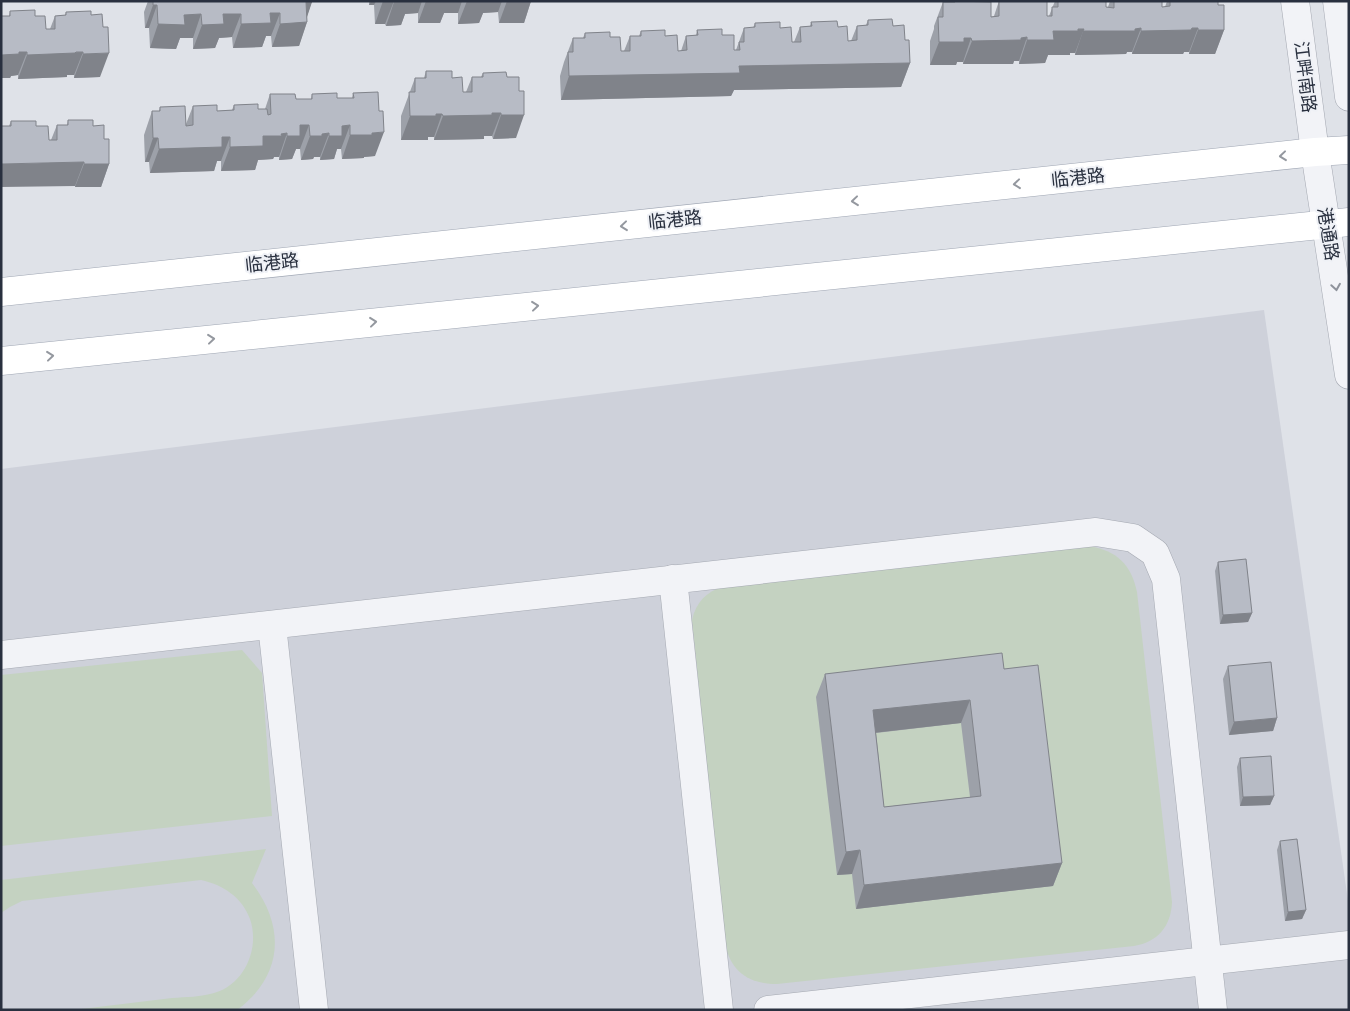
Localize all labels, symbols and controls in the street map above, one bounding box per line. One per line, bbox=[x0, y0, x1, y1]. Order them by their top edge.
street label: 江畔南路 bbox=[1290, 40, 1320, 114]
one-way arrow bbox=[1278, 150, 1286, 161]
street label: 临港路 bbox=[1050, 164, 1106, 192]
one-way arrow bbox=[1012, 178, 1020, 189]
one-way arrow bbox=[851, 195, 859, 206]
street label: 临港路 bbox=[647, 206, 703, 234]
street label: 港通路 bbox=[1313, 206, 1343, 262]
one-way arrow bbox=[620, 220, 628, 231]
street label: 临港路 bbox=[244, 249, 300, 277]
one-way arrow bbox=[1330, 283, 1340, 292]
one-way arrow bbox=[531, 301, 539, 312]
one-way arrow bbox=[369, 317, 377, 328]
one-way arrow bbox=[208, 334, 216, 345]
one-way arrow bbox=[46, 351, 54, 362]

